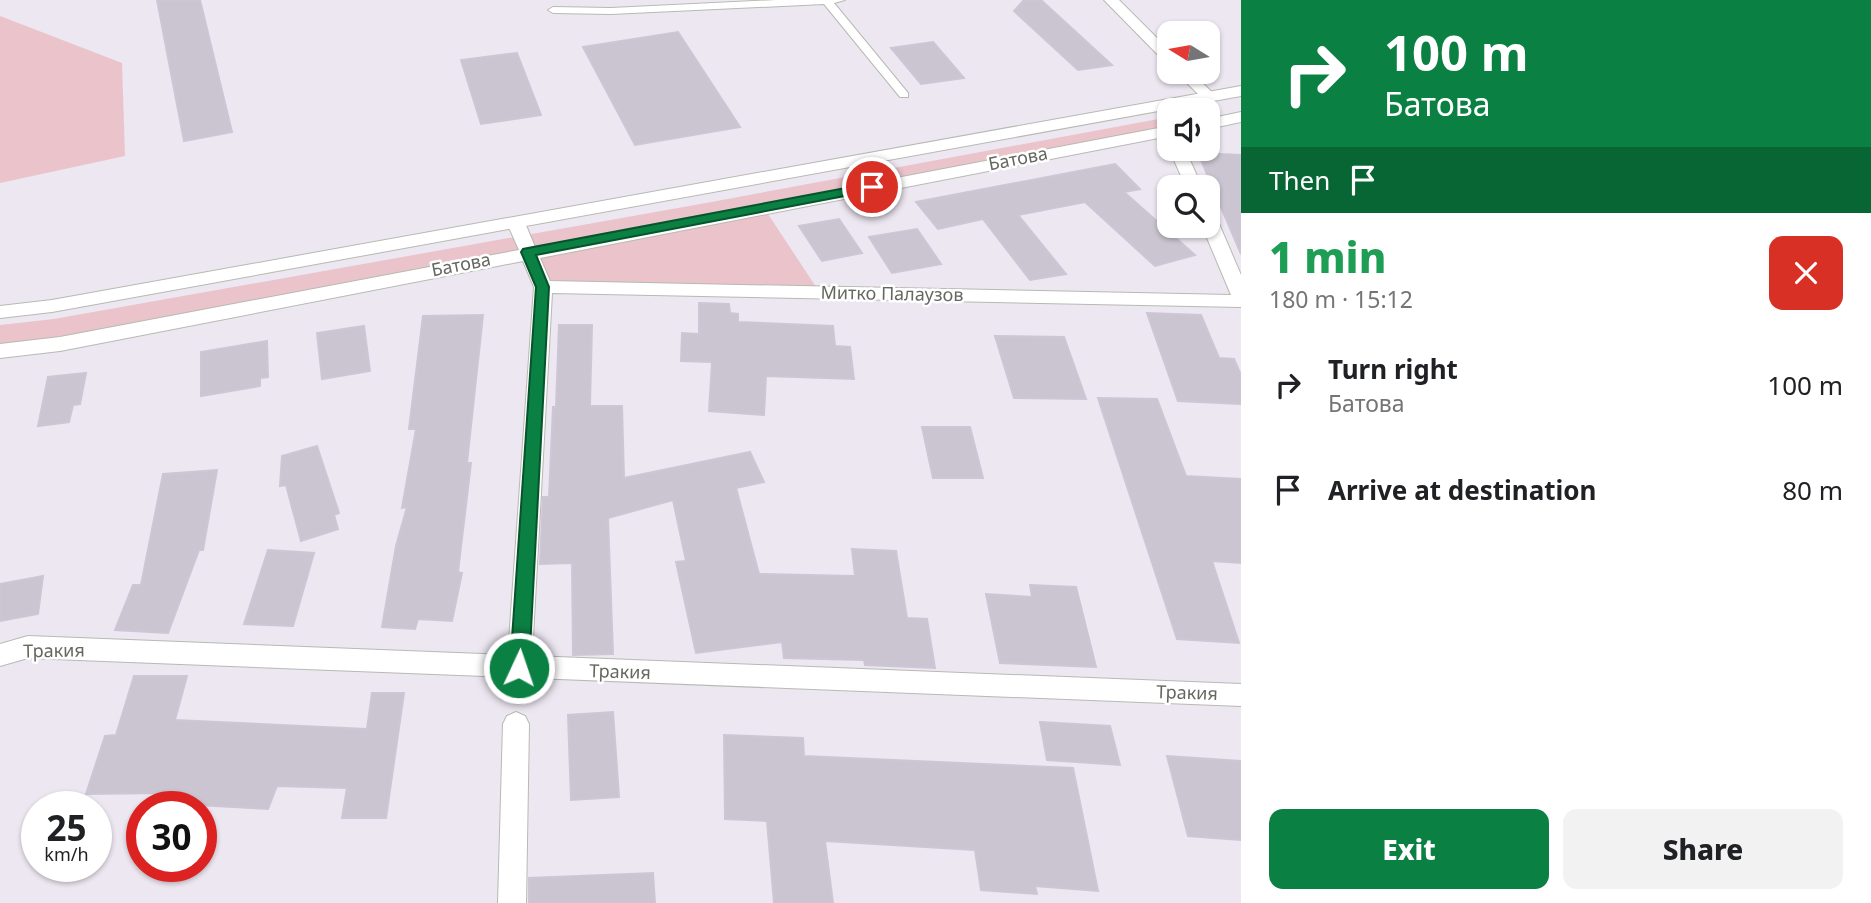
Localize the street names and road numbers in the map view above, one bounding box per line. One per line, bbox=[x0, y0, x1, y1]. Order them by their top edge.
street label: Батова bbox=[986, 141, 1050, 176]
street label: Батова bbox=[429, 247, 493, 282]
street label: Митко Палаузов bbox=[820, 280, 964, 306]
street label: Тракия bbox=[23, 637, 85, 663]
street label: Тракия bbox=[589, 658, 651, 684]
street label: Тракия bbox=[1156, 679, 1218, 705]

